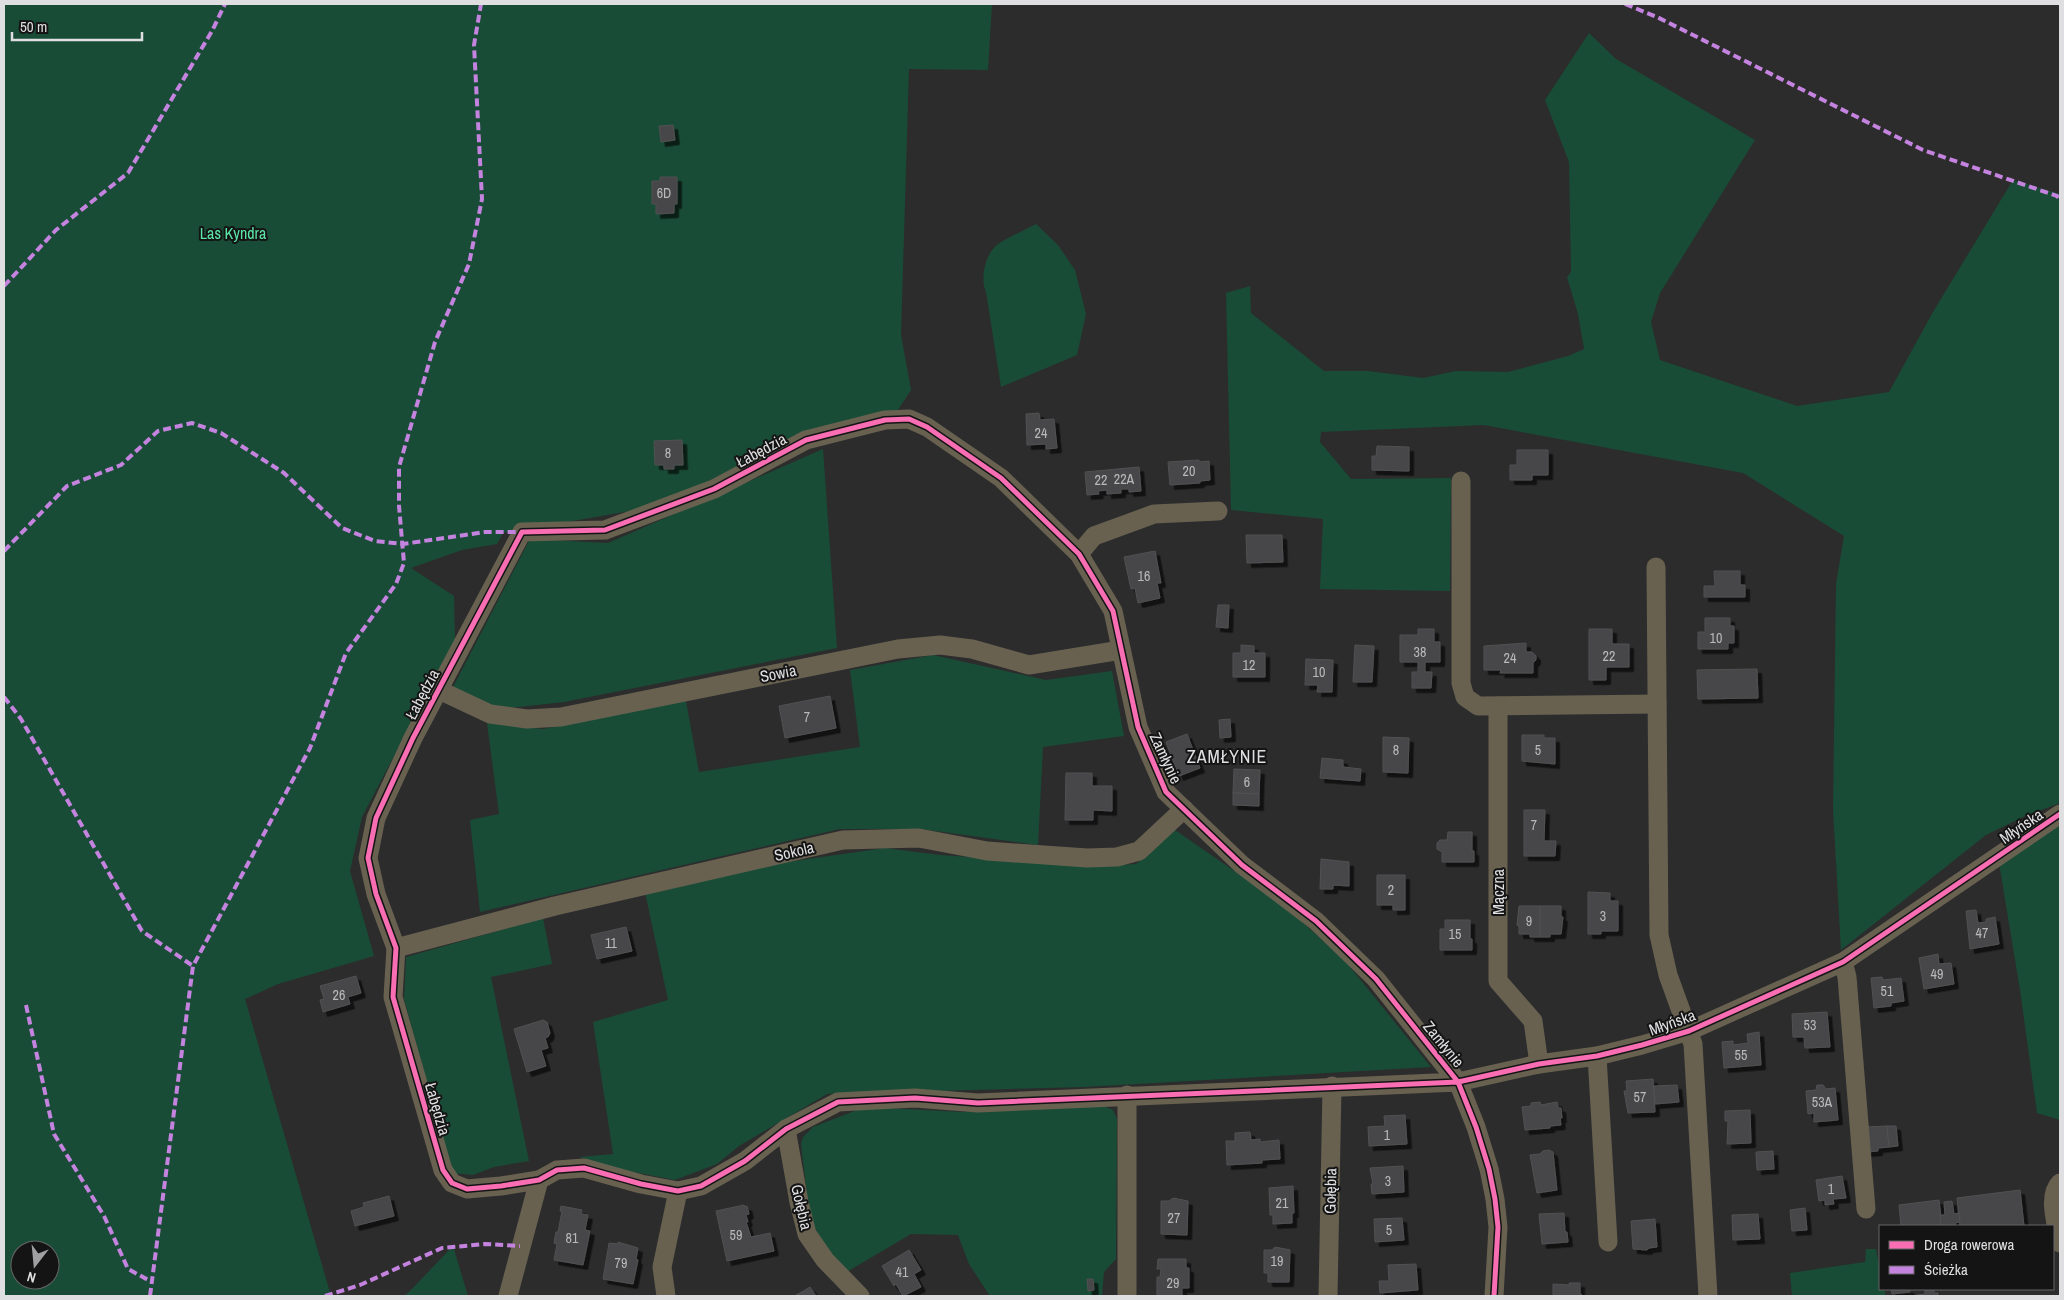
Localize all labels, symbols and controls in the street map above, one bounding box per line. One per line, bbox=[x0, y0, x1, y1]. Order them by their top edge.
scale bar bbox=[12, 10, 142, 42]
text: 50 m bbox=[20, 16, 47, 37]
house number: 6D bbox=[657, 184, 671, 202]
park label: Las Kyndra bbox=[200, 222, 267, 244]
house number: 24 bbox=[1035, 424, 1048, 442]
street label: Łabędzia bbox=[732, 427, 791, 472]
house number: 8 bbox=[665, 444, 671, 462]
house number: 20 bbox=[1183, 462, 1195, 480]
house number: 22A bbox=[1114, 470, 1135, 488]
house number: 22 bbox=[1095, 471, 1107, 489]
house number: 16 bbox=[1138, 567, 1150, 585]
house number: 10 bbox=[1710, 629, 1722, 647]
house number: 38 bbox=[1414, 643, 1426, 661]
house number: 22 bbox=[1603, 647, 1615, 665]
house number: 24 bbox=[1504, 649, 1517, 667]
house number: 12 bbox=[1243, 656, 1255, 674]
street label: Sowia bbox=[758, 659, 799, 687]
house number: 10 bbox=[1313, 663, 1325, 681]
street label: Łabędzia bbox=[400, 664, 445, 723]
house number: 7 bbox=[804, 708, 810, 726]
street label: Zamłynie bbox=[1145, 729, 1187, 787]
house number: 8 bbox=[1393, 741, 1399, 759]
house number: 5 bbox=[1535, 741, 1541, 759]
district label: ZAMŁYNIE bbox=[1187, 744, 1267, 769]
house number: 6 bbox=[1244, 773, 1250, 791]
street label: Młyńska bbox=[1995, 803, 2048, 849]
house number: 7 bbox=[1531, 816, 1537, 834]
street label: Sokola bbox=[772, 836, 817, 866]
street label: Mączna bbox=[1487, 868, 1509, 915]
house number: 2 bbox=[1388, 881, 1394, 899]
house number: 3 bbox=[1600, 907, 1606, 925]
house number: 9 bbox=[1526, 912, 1532, 930]
house number: 47 bbox=[1976, 924, 1988, 942]
house number: 15 bbox=[1449, 925, 1461, 943]
house number: 11 bbox=[605, 934, 618, 952]
house number: 49 bbox=[1931, 965, 1943, 983]
house number: 51 bbox=[1881, 982, 1894, 1000]
house number: 26 bbox=[333, 986, 345, 1004]
street label: Młyńska bbox=[1646, 1003, 1699, 1041]
street label: Zamłynie bbox=[1418, 1016, 1470, 1072]
house number: 53 bbox=[1804, 1016, 1816, 1034]
house number: 55 bbox=[1735, 1046, 1747, 1064]
street label: Łabędzia bbox=[420, 1080, 456, 1139]
house number: 57 bbox=[1634, 1088, 1646, 1106]
house number: 53A bbox=[1812, 1093, 1833, 1111]
house number: 1 bbox=[1384, 1126, 1391, 1144]
street label: Gołębia bbox=[1319, 1167, 1341, 1214]
house number: 3 bbox=[1385, 1172, 1391, 1190]
house number: 1 bbox=[1828, 1180, 1835, 1198]
street label: Gołębia bbox=[786, 1182, 818, 1233]
house number: 21 bbox=[1276, 1194, 1289, 1212]
house number: 27 bbox=[1168, 1209, 1180, 1227]
house number: 5 bbox=[1386, 1221, 1392, 1239]
legend bbox=[1879, 1225, 2054, 1290]
house number: 59 bbox=[730, 1226, 742, 1244]
house number: 81 bbox=[566, 1229, 579, 1247]
text: Droga rowerowa bbox=[1924, 1234, 2014, 1255]
north arrow bbox=[10, 1240, 60, 1290]
house number: 19 bbox=[1271, 1252, 1283, 1270]
house number: 79 bbox=[615, 1254, 627, 1272]
text: Ścieżka bbox=[1924, 1259, 1968, 1280]
house number: 41 bbox=[896, 1263, 909, 1281]
text: N bbox=[25, 1268, 38, 1287]
house number: 29 bbox=[1167, 1274, 1179, 1292]

